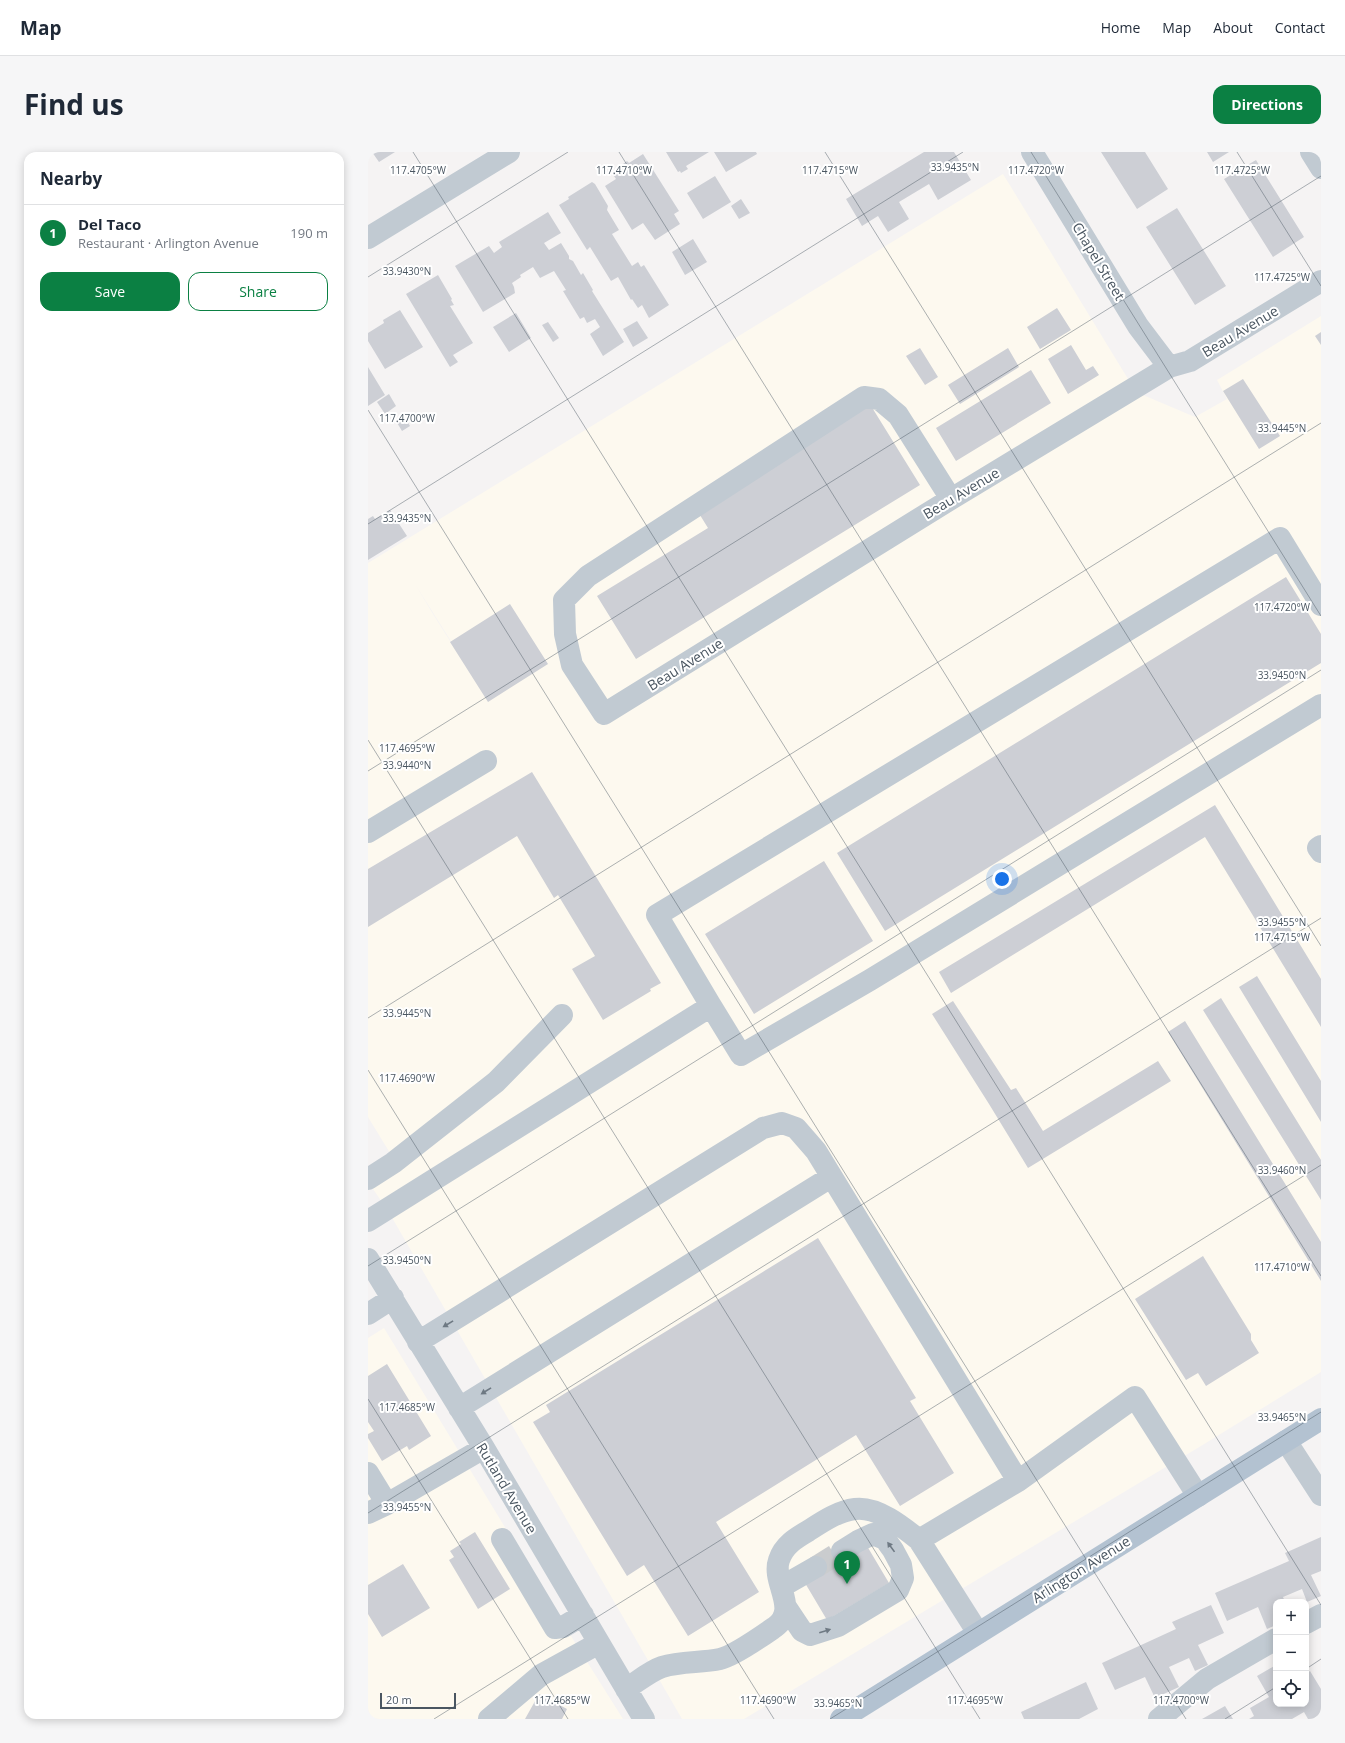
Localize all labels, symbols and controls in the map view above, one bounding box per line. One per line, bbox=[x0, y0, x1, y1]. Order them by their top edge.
text: Map bbox=[20, 15, 61, 41]
text: Home bbox=[1101, 18, 1140, 37]
text: Map bbox=[1162, 18, 1191, 37]
text: About bbox=[1213, 18, 1253, 37]
text: Contact bbox=[1275, 18, 1325, 37]
text: Find us bbox=[24, 85, 124, 123]
button: Directions bbox=[1213, 85, 1321, 124]
text: 33.9435°N bbox=[931, 160, 979, 174]
text: 117.4705°W bbox=[390, 163, 447, 177]
text: 117.4710°W bbox=[596, 163, 653, 177]
text: 117.4715°W bbox=[802, 163, 859, 177]
text: 117.4720°W bbox=[1008, 163, 1065, 177]
text: 117.4725°W bbox=[1214, 163, 1271, 177]
text: Nearby bbox=[40, 167, 102, 190]
text: Del Taco bbox=[78, 214, 141, 234]
street label: Chapel Street bbox=[1068, 218, 1130, 304]
text: 1 bbox=[49, 224, 57, 242]
text: 190 m bbox=[290, 224, 328, 242]
text: Restaurant · Arlington Avenue bbox=[78, 234, 259, 252]
text: 33.9430°N bbox=[383, 264, 431, 278]
text: 117.4725°W bbox=[1254, 270, 1311, 284]
button: Save bbox=[40, 272, 180, 311]
button: Share bbox=[188, 272, 328, 311]
street label: Beau Avenue bbox=[1198, 301, 1282, 361]
text: 117.4700°W bbox=[379, 411, 436, 425]
text: 33.9445°N bbox=[1258, 421, 1306, 435]
street label: Beau Avenue bbox=[919, 463, 1003, 523]
text: 33.9435°N bbox=[383, 511, 431, 525]
text: 117.4720°W bbox=[1254, 600, 1311, 614]
street label: Beau Avenue bbox=[644, 633, 726, 695]
text: 33.9450°N bbox=[1258, 668, 1306, 682]
text: 117.4695°W bbox=[379, 741, 436, 755]
text: 33.9440°N bbox=[383, 758, 431, 772]
your location bbox=[992, 869, 1012, 889]
text: 33.9455°N bbox=[1258, 915, 1306, 929]
text: 117.4715°W bbox=[1254, 930, 1311, 944]
text: 33.9445°N bbox=[383, 1006, 431, 1020]
text: 117.4690°W bbox=[379, 1071, 436, 1085]
text: 33.9460°N bbox=[1258, 1163, 1306, 1177]
text: 33.9450°N bbox=[383, 1253, 431, 1267]
text: 117.4710°W bbox=[1254, 1260, 1311, 1274]
one-way arrow bbox=[442, 1320, 454, 1327]
one-way arrow bbox=[481, 1387, 491, 1395]
text: 117.4685°W bbox=[379, 1400, 436, 1414]
text: 33.9465°N bbox=[1258, 1410, 1306, 1424]
street label: Rutland Avenue bbox=[472, 1439, 542, 1537]
text: 33.9455°N bbox=[383, 1500, 431, 1514]
street label: Arlington Avenue bbox=[1028, 1531, 1134, 1607]
one-way arrow bbox=[887, 1542, 895, 1553]
pin: 1 bbox=[834, 1551, 860, 1584]
map controls bbox=[1273, 1599, 1309, 1707]
button: + bbox=[1273, 1599, 1309, 1635]
one-way arrow bbox=[819, 1627, 831, 1633]
button: − bbox=[1273, 1635, 1309, 1671]
button: locate bbox=[1273, 1671, 1309, 1707]
scale bar bbox=[380, 1691, 456, 1710]
text: 20 m bbox=[386, 1692, 412, 1707]
text: 117.4685°W bbox=[534, 1693, 591, 1707]
text: 117.4690°W bbox=[740, 1693, 797, 1707]
text: 117.4695°W bbox=[947, 1693, 1004, 1707]
text: 117.4700°W bbox=[1153, 1693, 1210, 1707]
text: 33.9465°N bbox=[814, 1696, 862, 1710]

